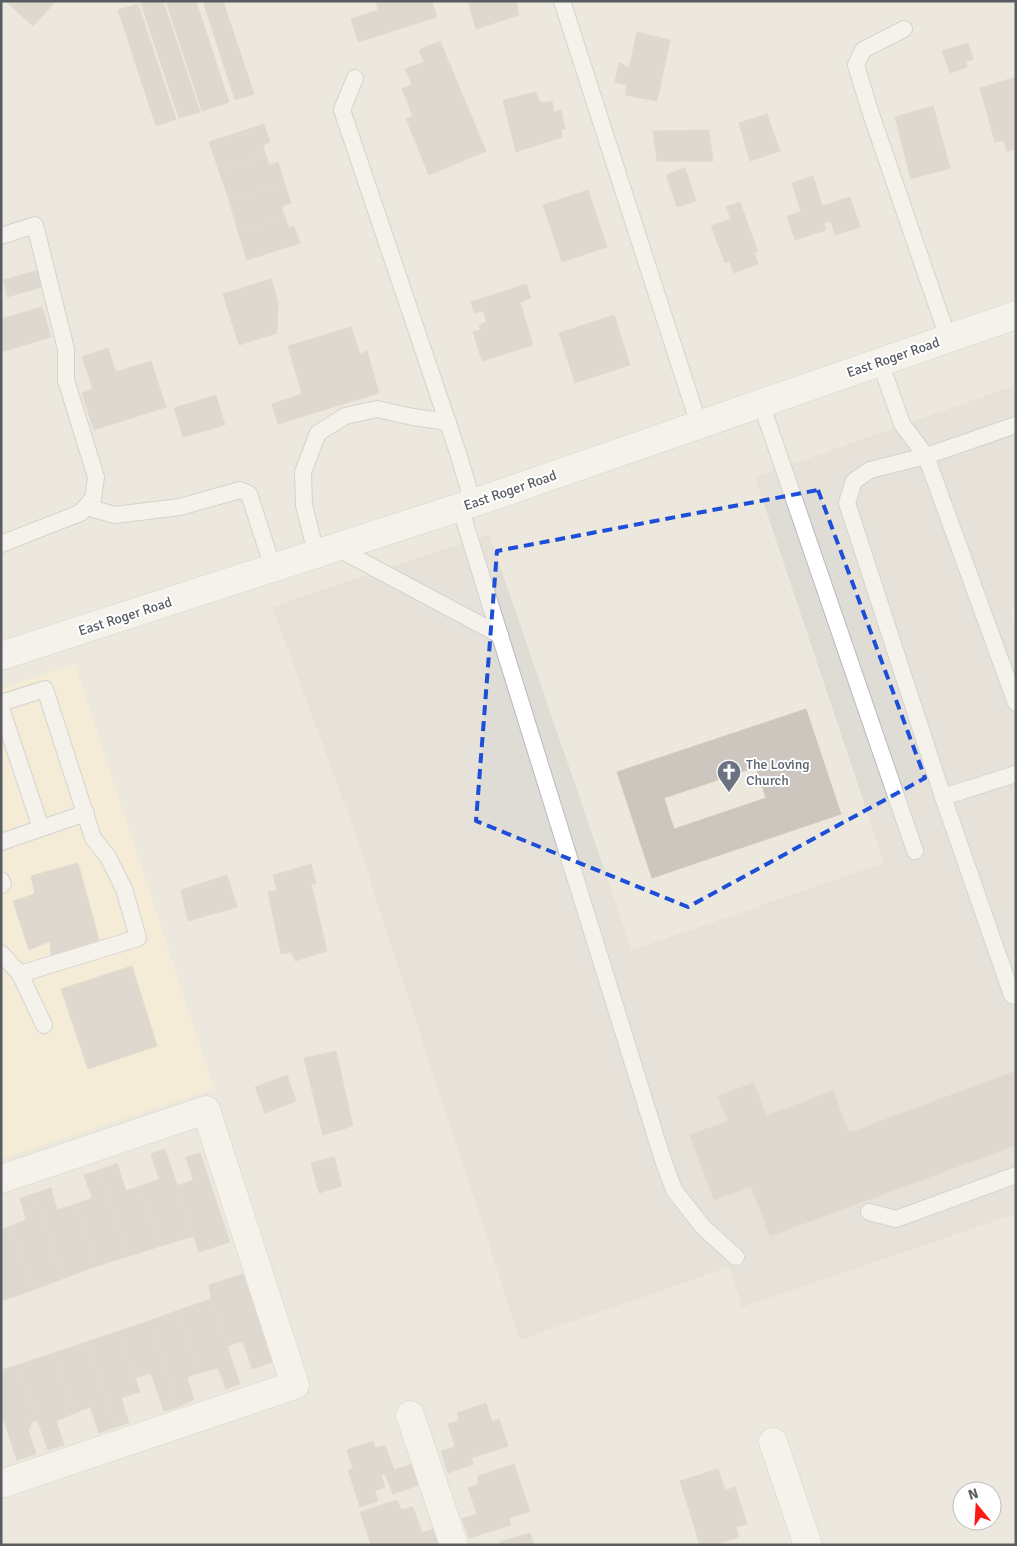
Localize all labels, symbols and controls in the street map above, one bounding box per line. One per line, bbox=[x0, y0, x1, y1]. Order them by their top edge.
street label: East Roger Road bbox=[844, 334, 942, 381]
street label: East Roger Road bbox=[461, 467, 559, 514]
street label: East Roger Road bbox=[76, 593, 174, 640]
place label: The Loving Church bbox=[746, 756, 810, 789]
church icon: The Loving Church bbox=[716, 759, 742, 793]
north arrow bbox=[952, 1481, 1002, 1531]
text: N bbox=[966, 1485, 980, 1504]

